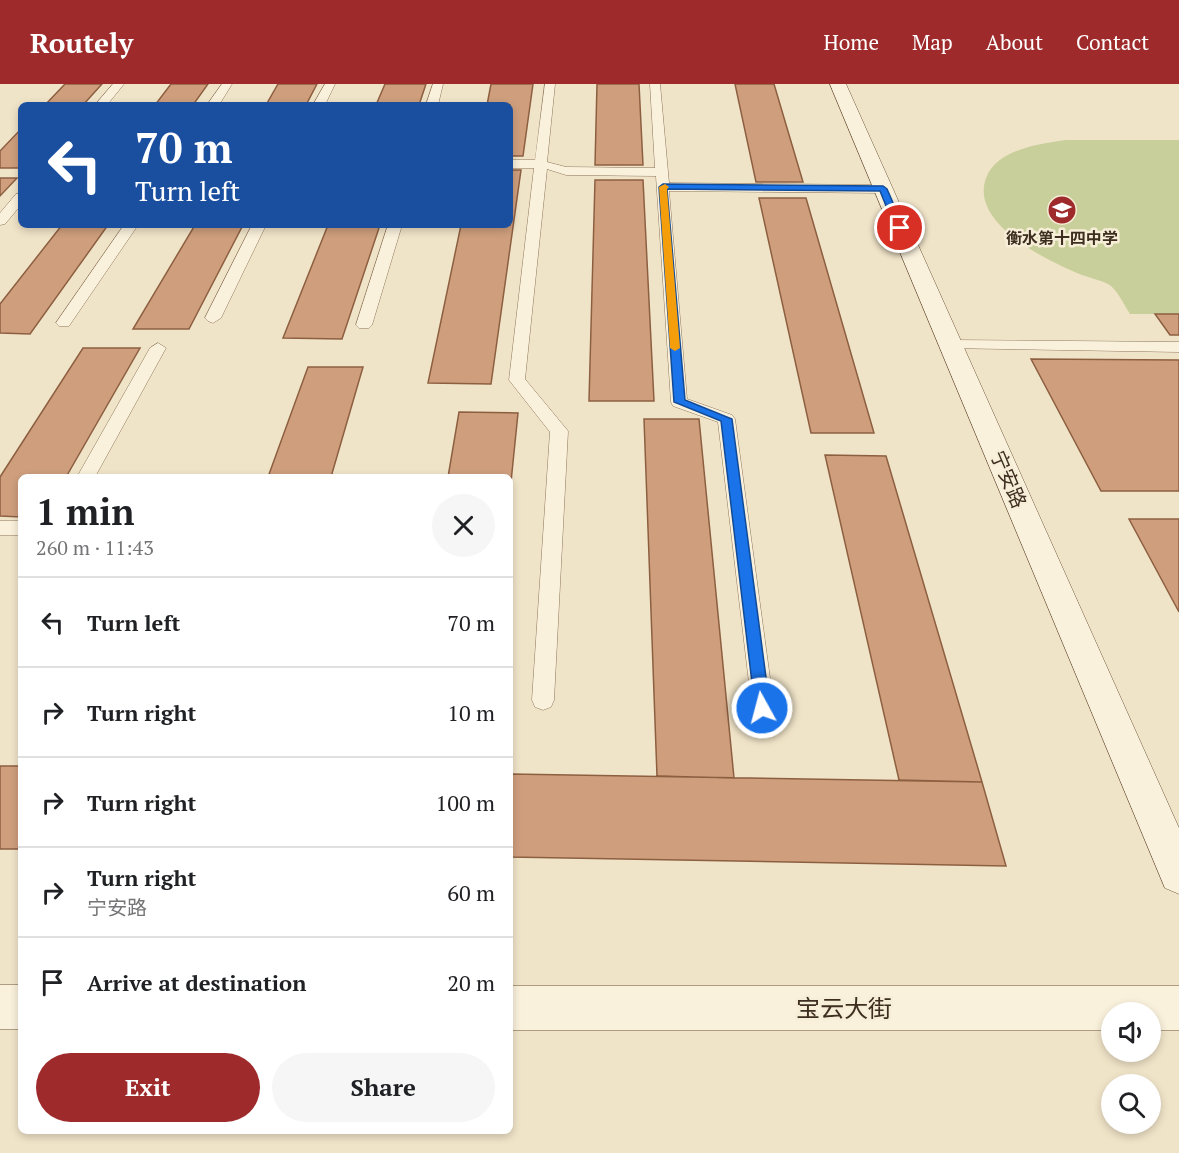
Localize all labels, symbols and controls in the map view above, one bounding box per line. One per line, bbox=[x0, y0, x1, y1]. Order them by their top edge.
text: Routely bbox=[30, 24, 133, 61]
text: Home bbox=[823, 28, 879, 56]
text: Map bbox=[912, 28, 953, 56]
text: About bbox=[986, 28, 1043, 56]
text: Contact bbox=[1076, 28, 1149, 56]
text: 70 m bbox=[135, 119, 233, 175]
icon: left bbox=[36, 126, 114, 204]
text: Turn left bbox=[135, 173, 240, 209]
school or university icon: 衡水第十四中学 bbox=[1046, 194, 1078, 226]
pin bbox=[874, 202, 925, 253]
icon: arrive bbox=[883, 211, 916, 244]
place label: 衡水第十四中学 bbox=[1006, 227, 1118, 249]
street label: 宁安路 bbox=[985, 446, 1033, 512]
text: 1 min bbox=[36, 488, 134, 535]
button: close bbox=[432, 494, 495, 557]
text: 260 m · 11:43 bbox=[36, 534, 154, 561]
icon: left bbox=[36, 606, 69, 639]
text: Turn left bbox=[87, 608, 180, 637]
text: 70 m bbox=[447, 608, 495, 637]
position arrow bbox=[730, 676, 794, 740]
icon: right bbox=[36, 696, 69, 729]
text: Turn right bbox=[87, 698, 196, 727]
text: 10 m bbox=[447, 698, 495, 727]
icon: right bbox=[36, 786, 69, 819]
text: Turn right bbox=[87, 788, 196, 817]
text: 100 m bbox=[435, 788, 495, 817]
text: Turn right bbox=[87, 863, 196, 892]
icon: right bbox=[36, 876, 69, 909]
text: 60 m bbox=[447, 878, 495, 907]
text: 宁安路 bbox=[87, 894, 147, 921]
icon: arrive bbox=[36, 966, 69, 999]
text: Arrive at destination bbox=[87, 968, 306, 997]
text: 20 m bbox=[447, 968, 495, 997]
street label: 宝云大街 bbox=[796, 992, 892, 1024]
map controls bbox=[1101, 1002, 1161, 1134]
button: sound bbox=[1101, 1002, 1161, 1062]
button: Exit bbox=[36, 1053, 260, 1122]
button: Share bbox=[272, 1053, 495, 1122]
button: search bbox=[1101, 1074, 1161, 1134]

